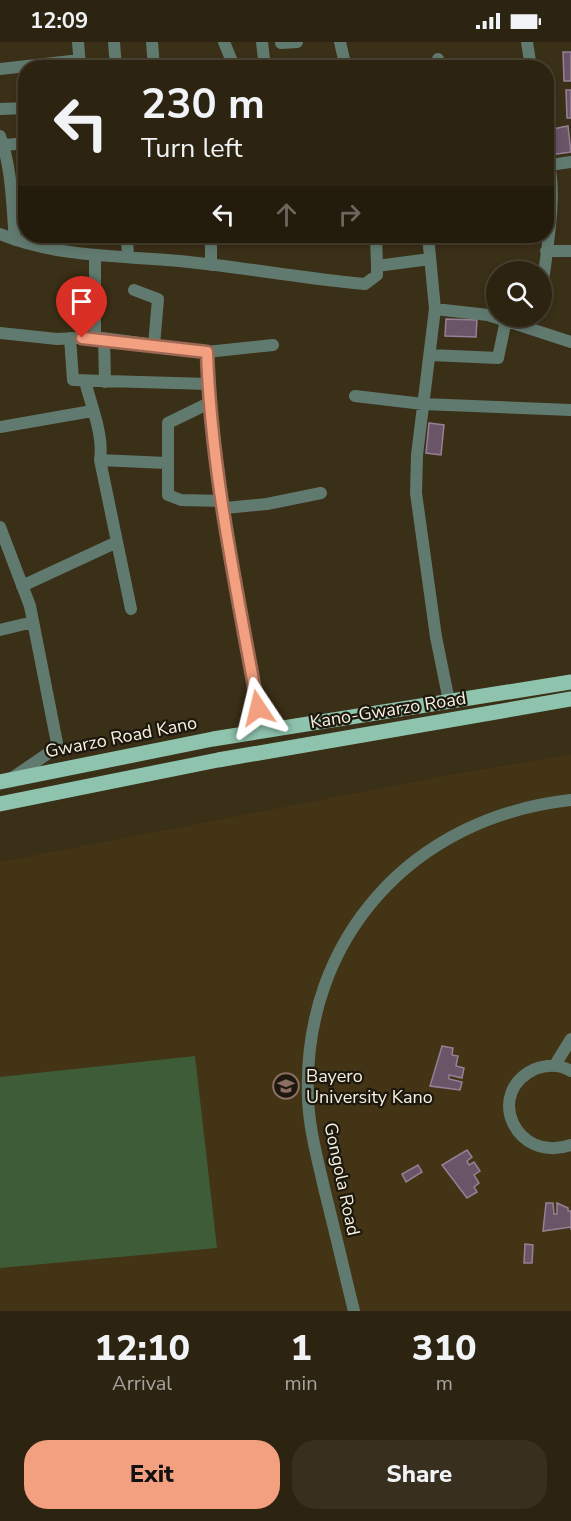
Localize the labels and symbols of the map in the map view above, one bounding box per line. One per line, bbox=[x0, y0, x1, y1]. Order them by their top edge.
pin bbox=[56, 276, 107, 338]
position arrow bbox=[226, 676, 290, 740]
street label: Kano-Gwarzo Road bbox=[308, 686, 468, 734]
street label: Gwarzo Road Kano bbox=[43, 710, 199, 764]
place label: Bayero University Kano bbox=[306, 1064, 433, 1109]
school or university icon: Bayero University Kano bbox=[271, 1071, 301, 1101]
street label: Gongola Road bbox=[318, 1120, 366, 1238]

